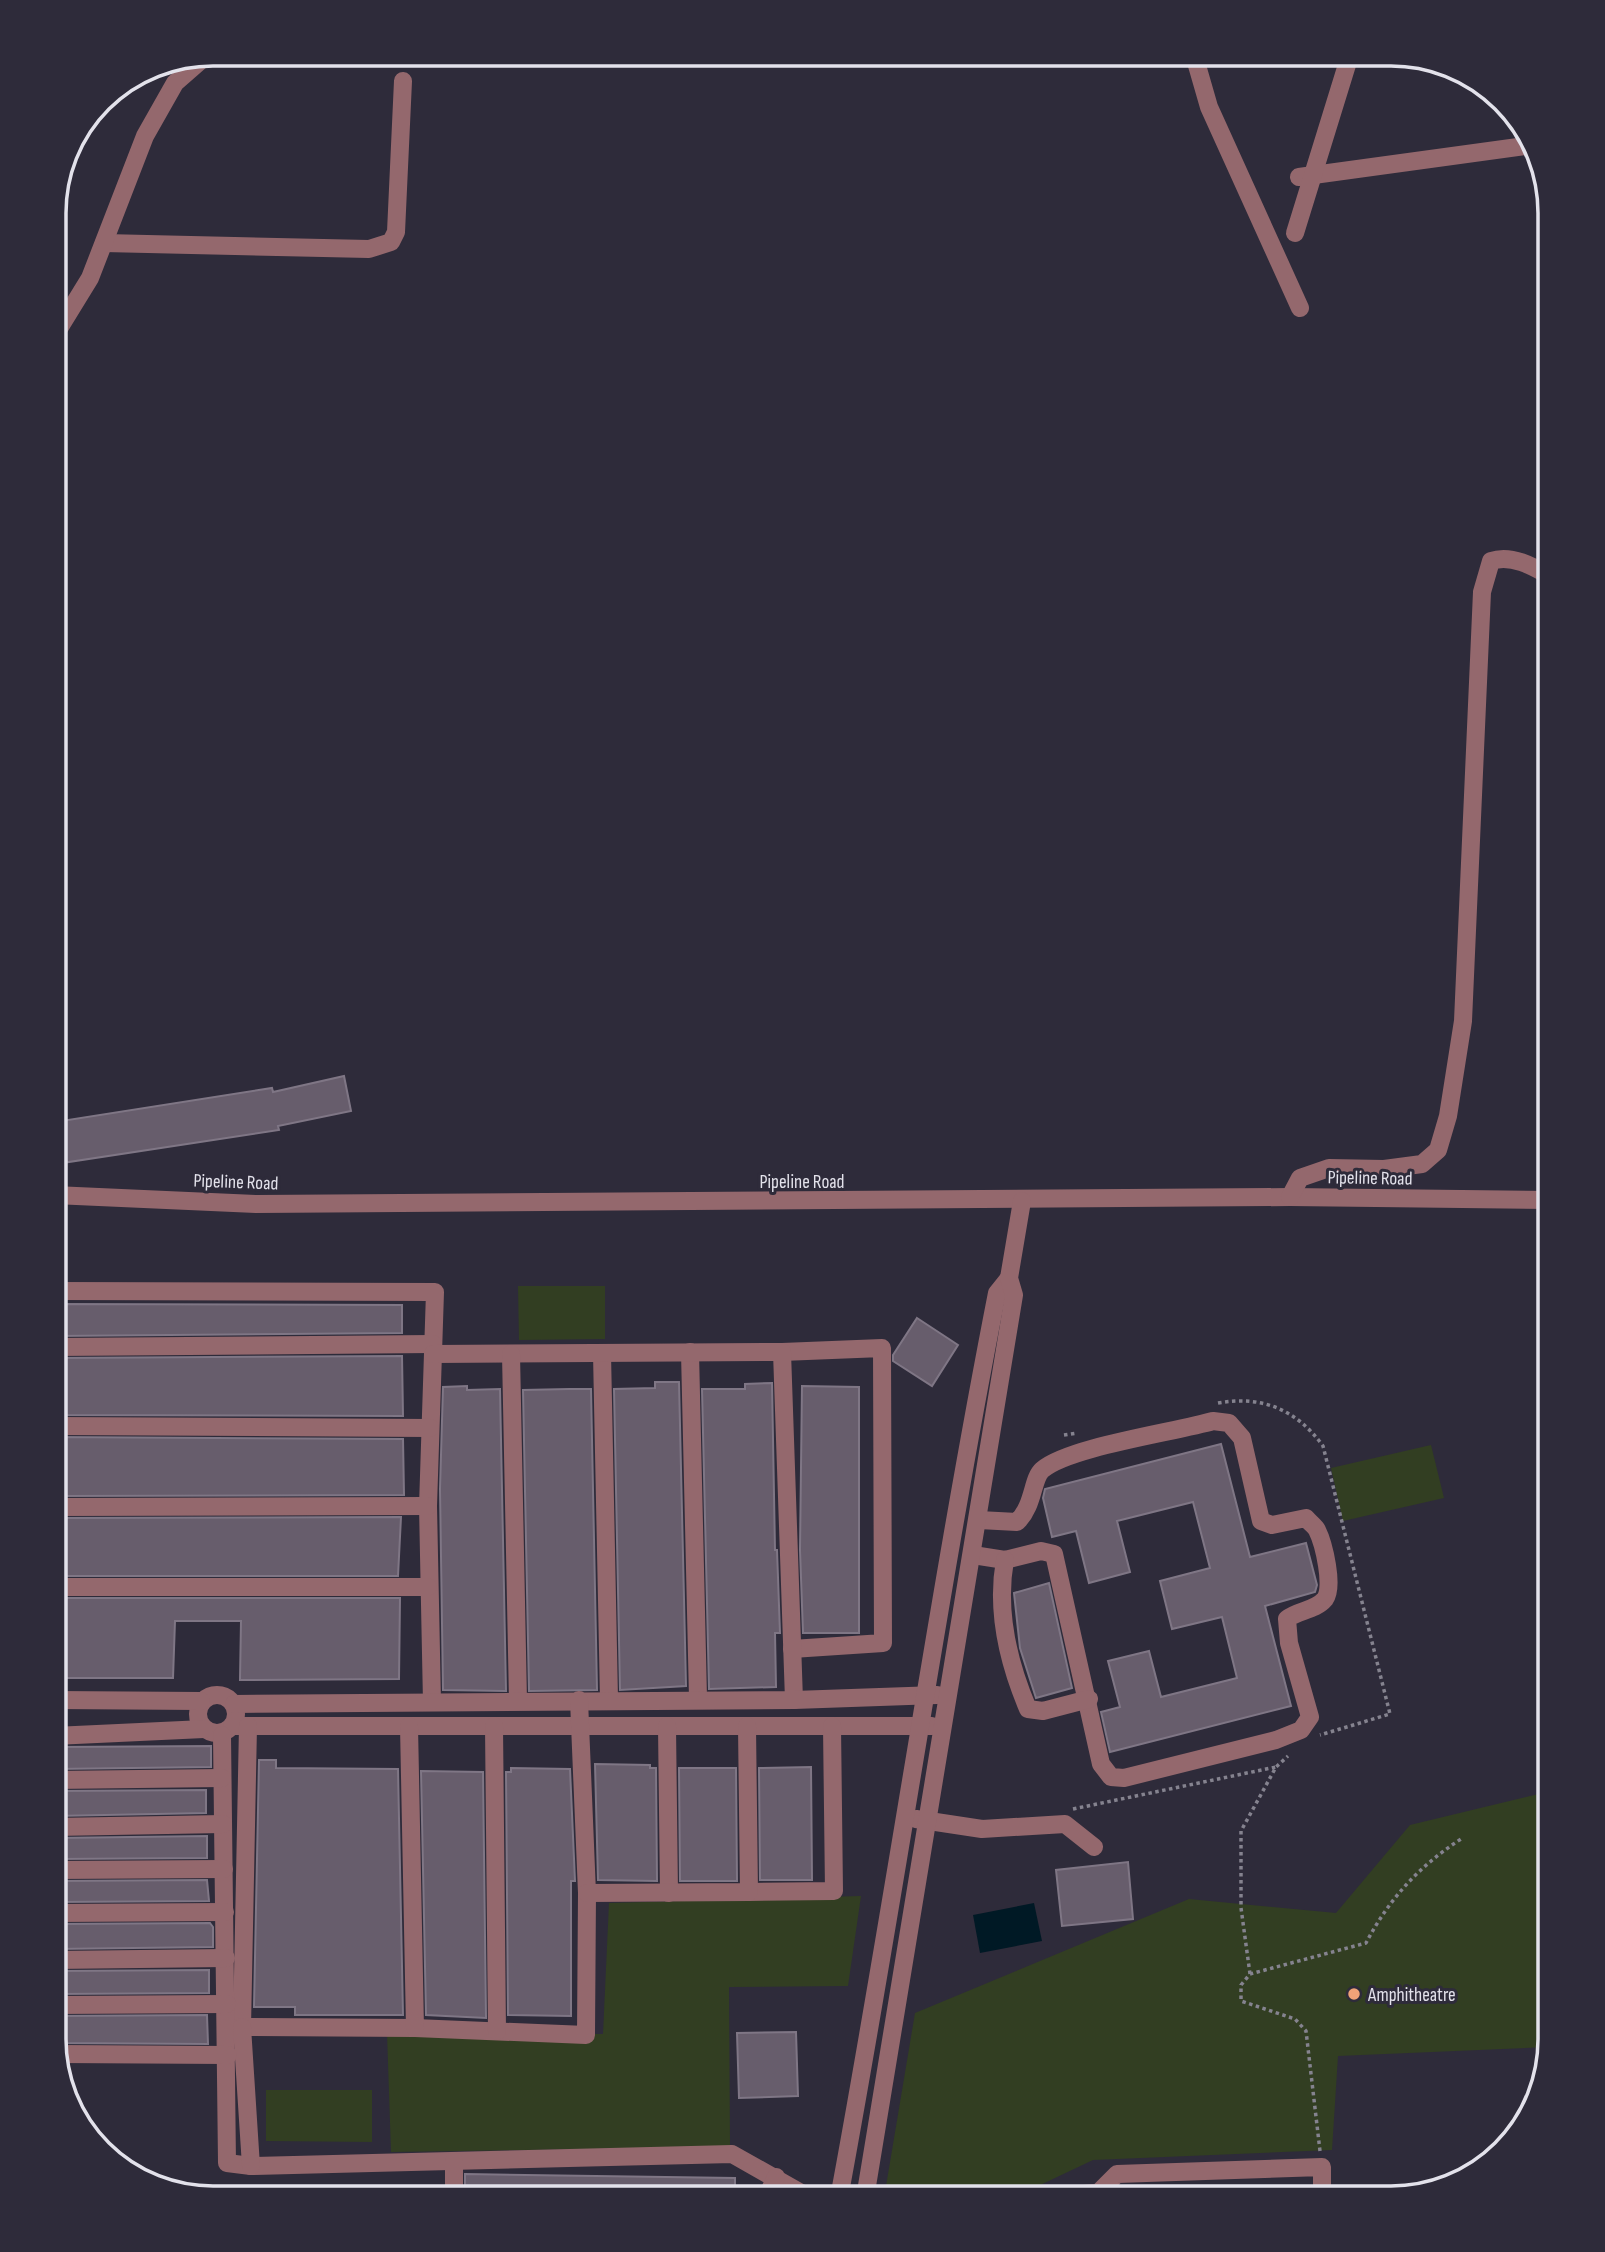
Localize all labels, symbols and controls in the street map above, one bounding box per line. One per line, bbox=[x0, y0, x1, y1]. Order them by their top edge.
street label: Pipeline Road bbox=[1327, 1166, 1413, 1191]
street label: Pipeline Road bbox=[193, 1170, 279, 1195]
street label: Pipeline Road bbox=[760, 1171, 844, 1194]
place label: Amphitheatre bbox=[1367, 1984, 1456, 2007]
marker: Amphitheatre bbox=[1346, 1986, 1362, 2002]

